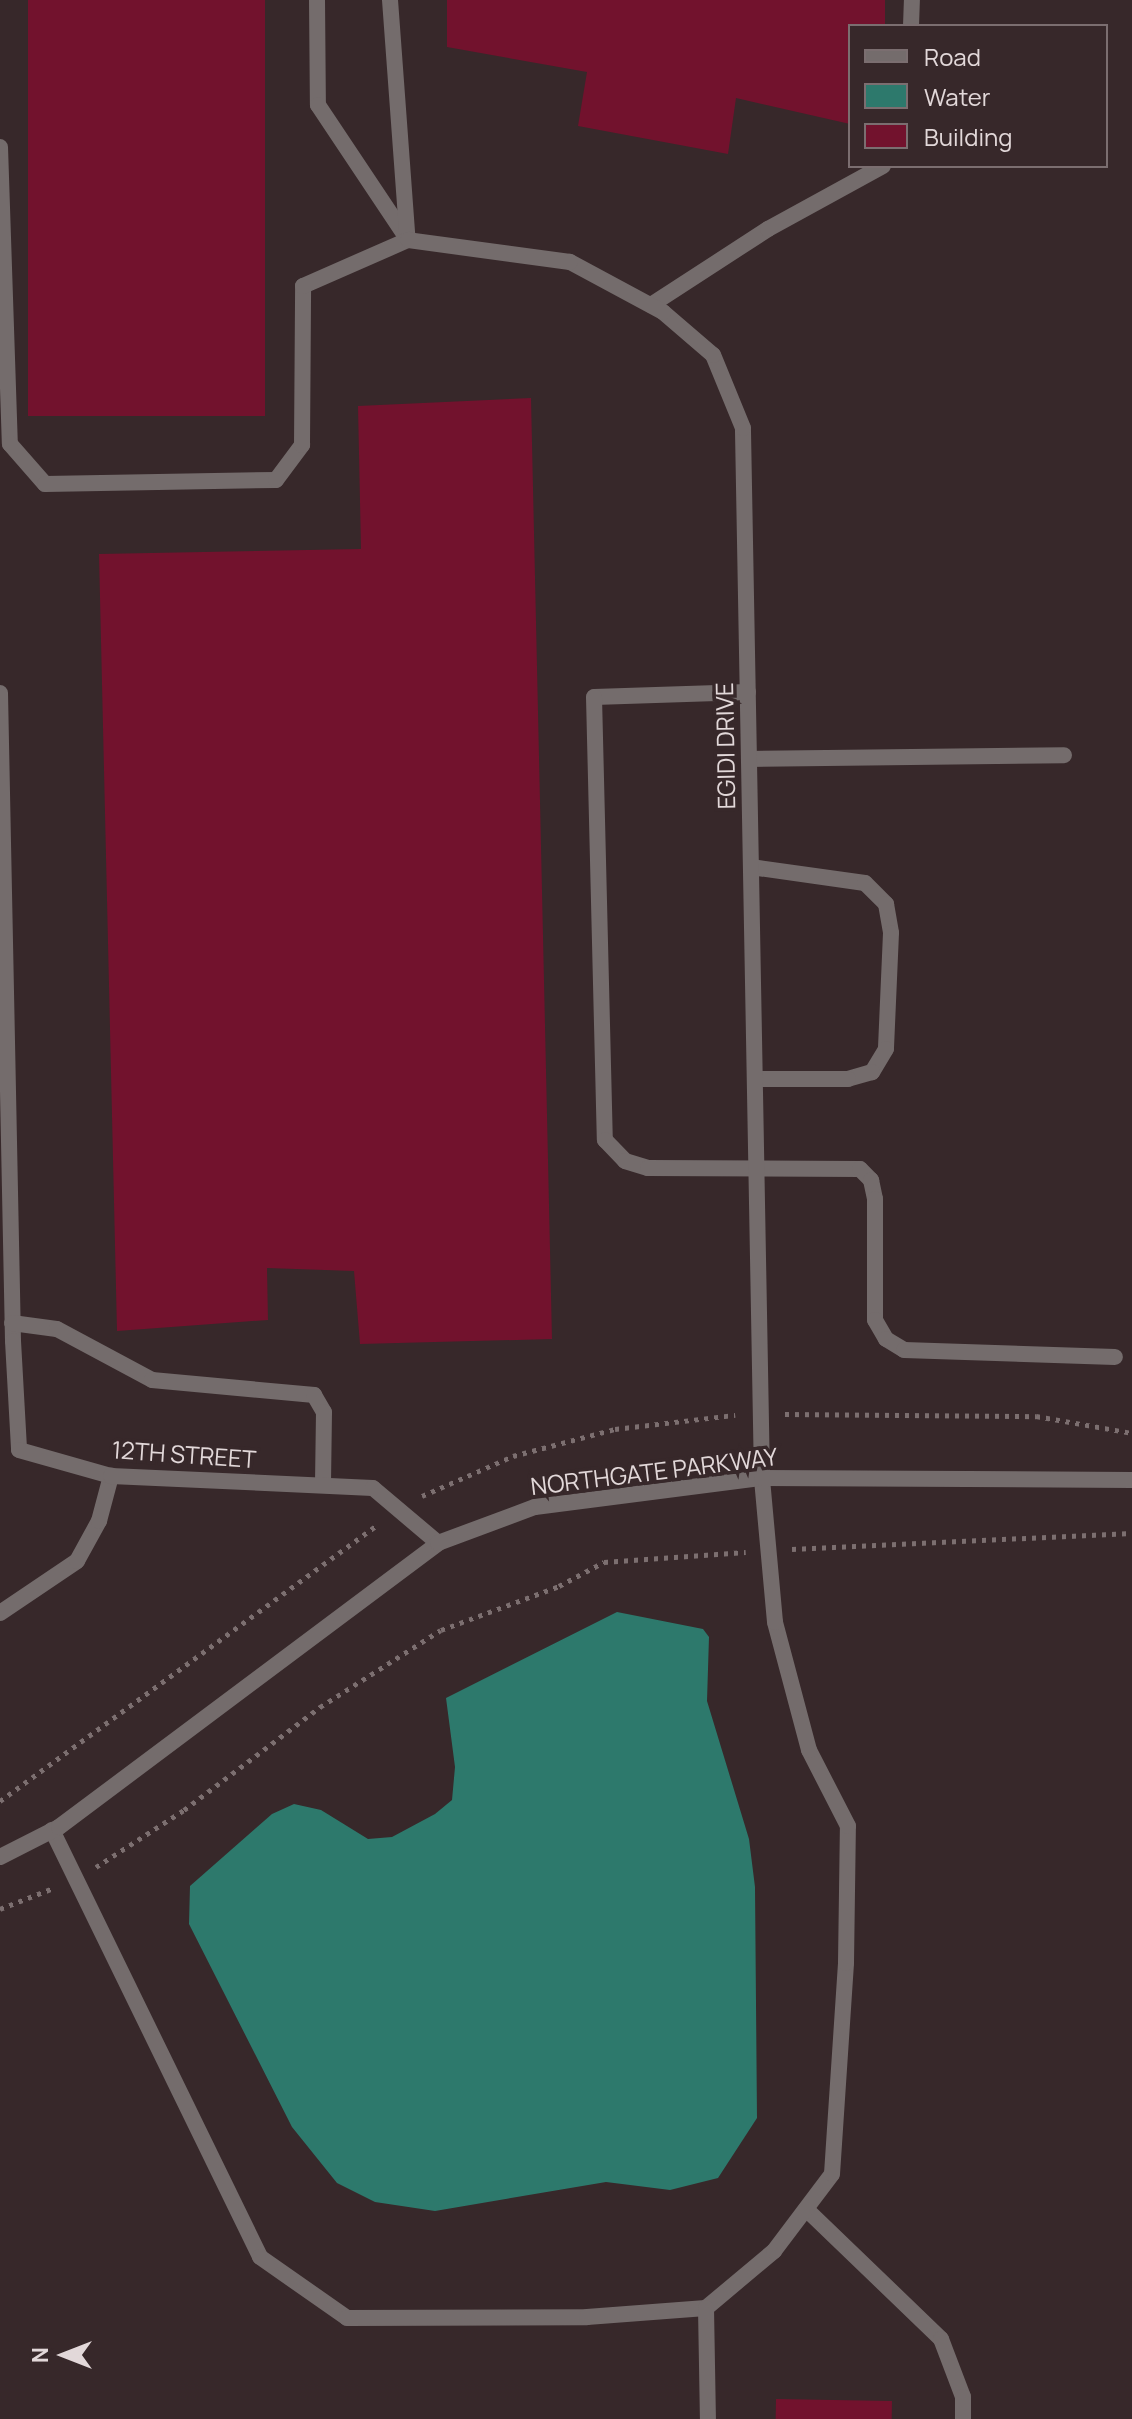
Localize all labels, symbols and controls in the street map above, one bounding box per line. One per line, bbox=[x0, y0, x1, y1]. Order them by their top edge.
legend bbox=[848, 24, 1108, 168]
text: Road bbox=[924, 40, 981, 73]
text: Water bbox=[924, 80, 991, 113]
text: Building bbox=[924, 120, 1012, 153]
street label: EGIDI DRIVE bbox=[709, 682, 741, 810]
street label: 12TH STREET bbox=[111, 1435, 257, 1473]
street label: NORTHGATE PARKWAY bbox=[529, 1442, 779, 1500]
north arrow bbox=[24, 2315, 104, 2395]
text: N bbox=[25, 2347, 55, 2363]

